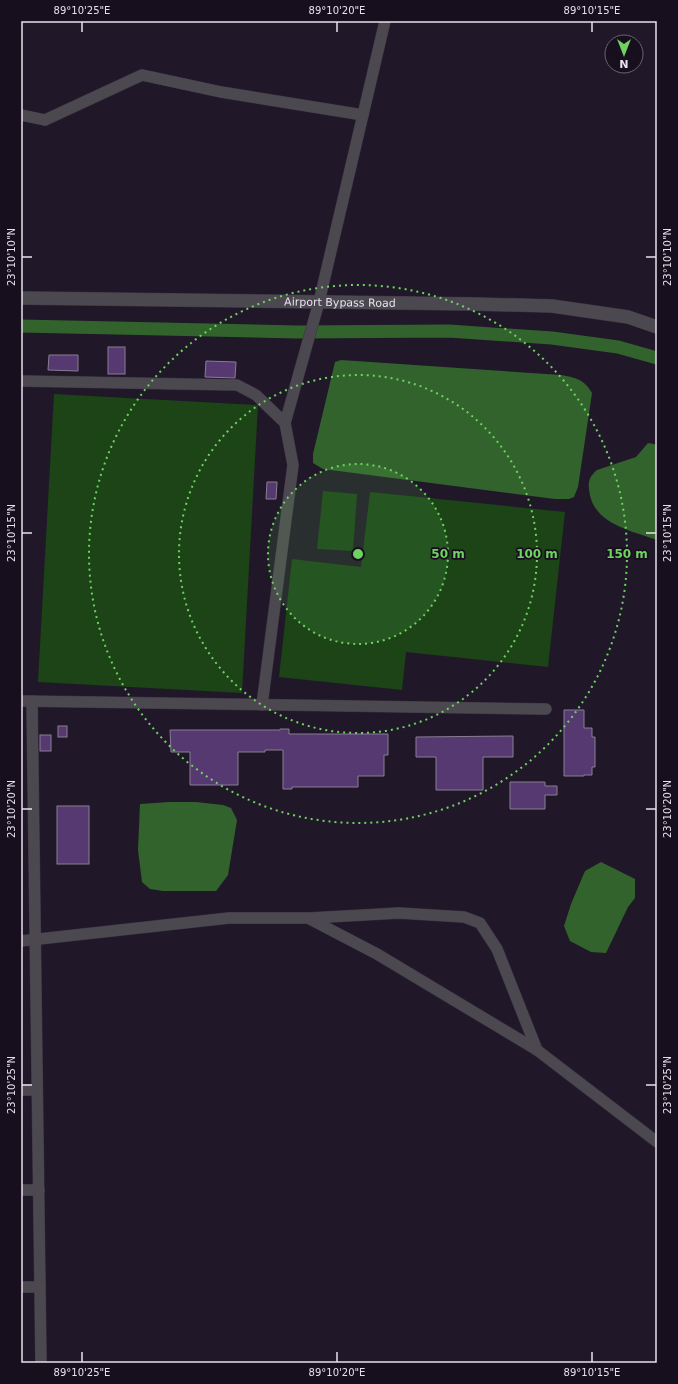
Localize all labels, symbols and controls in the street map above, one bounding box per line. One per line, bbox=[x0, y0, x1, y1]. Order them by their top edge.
text: 89°10'25"E bbox=[54, 5, 110, 16]
text: 89°10'20"E bbox=[309, 5, 365, 16]
text: 89°10'15"E bbox=[564, 5, 620, 16]
north arrow bbox=[604, 34, 644, 74]
text: N bbox=[619, 57, 629, 70]
text: 23°10'10"N bbox=[6, 228, 17, 286]
text: 23°10'10"N bbox=[662, 228, 673, 286]
street label: Airport Bypass Road bbox=[284, 295, 396, 310]
text: 23°10'15"N bbox=[6, 504, 17, 562]
text: 23°10'15"N bbox=[662, 504, 673, 562]
centre of rings bbox=[351, 547, 365, 561]
text: 50 m bbox=[431, 547, 465, 561]
text: 100 m bbox=[516, 547, 558, 561]
text: 150 m bbox=[606, 547, 648, 561]
text: 23°10'20"N bbox=[6, 780, 17, 838]
text: 23°10'20"N bbox=[662, 780, 673, 838]
text: 23°10'25"N bbox=[6, 1056, 17, 1114]
text: 23°10'25"N bbox=[662, 1056, 673, 1114]
text: 89°10'25"E bbox=[54, 1367, 110, 1378]
text: 89°10'20"E bbox=[309, 1367, 365, 1378]
text: 89°10'15"E bbox=[564, 1367, 620, 1378]

